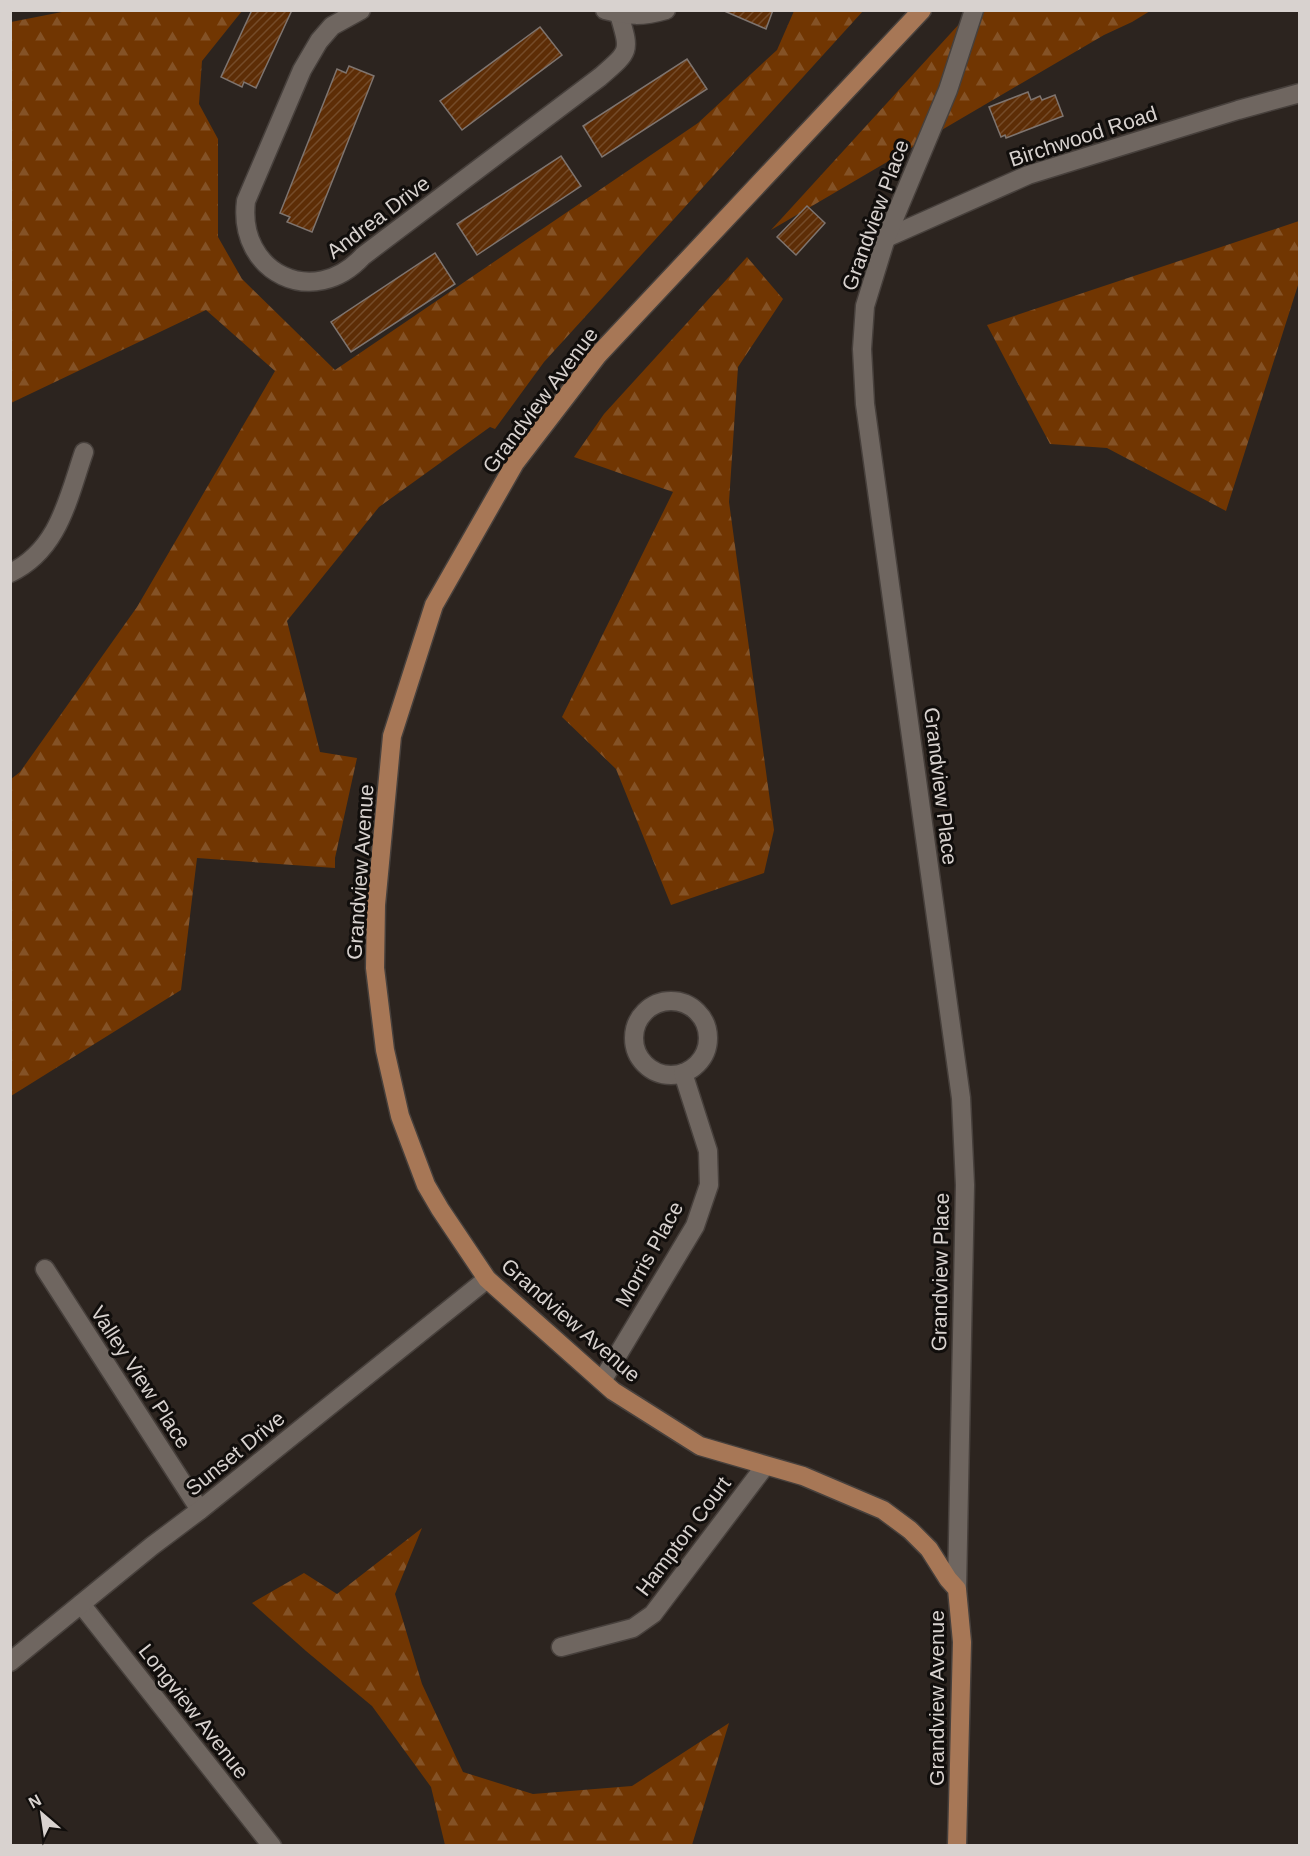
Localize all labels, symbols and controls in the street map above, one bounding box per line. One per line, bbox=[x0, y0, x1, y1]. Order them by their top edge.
street label: Birchwood Road bbox=[1006, 101, 1160, 171]
street label: Grandview Place bbox=[837, 136, 913, 294]
street label: Andrea Drive bbox=[322, 171, 434, 263]
street label: Grandview Avenue bbox=[478, 323, 602, 477]
street label: Grandview Place bbox=[920, 706, 962, 866]
street label: Grandview Avenue bbox=[342, 783, 378, 961]
street label: Grandview Place bbox=[927, 1192, 953, 1352]
street label: Morris Place bbox=[611, 1197, 687, 1311]
street label: Grandview Avenue bbox=[497, 1254, 645, 1386]
street label: Valley View Place bbox=[86, 1302, 196, 1452]
street label: Sunset Drive bbox=[181, 1406, 289, 1500]
street label: Hampton Court bbox=[631, 1472, 735, 1600]
street label: Grandview Avenue bbox=[925, 1610, 948, 1786]
street label: Longview Avenue bbox=[134, 1639, 254, 1783]
north arrow bbox=[12, 1784, 72, 1844]
text: N bbox=[26, 1791, 44, 1812]

